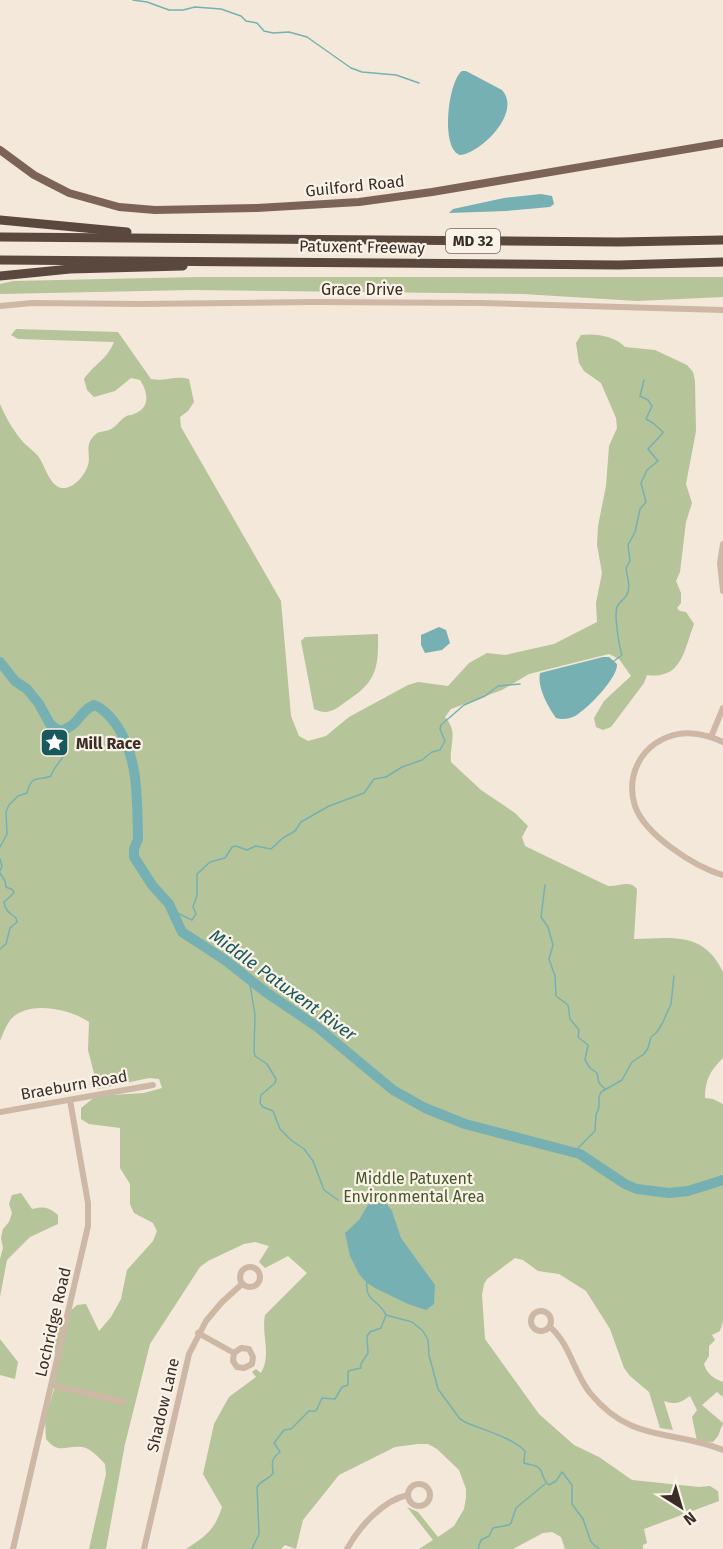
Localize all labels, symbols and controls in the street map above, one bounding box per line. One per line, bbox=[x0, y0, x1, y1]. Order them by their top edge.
street label: Guilford Road bbox=[304, 171, 406, 201]
road number: MD 32 bbox=[446, 229, 500, 253]
street label: Patuxent Freeway bbox=[299, 236, 425, 258]
street label: Grace Drive bbox=[321, 280, 403, 299]
place icon: Mill Race bbox=[39, 727, 71, 759]
place label: Mill Race bbox=[76, 734, 141, 753]
water label: Middle Patuxent River bbox=[205, 924, 362, 1046]
street label: Braeburn Road bbox=[19, 1066, 129, 1104]
park label: Middle Patuxent Environmental Area bbox=[343, 1169, 485, 1206]
street label: Lochridge Road bbox=[31, 1265, 75, 1379]
street label: Shadow Lane bbox=[143, 1356, 183, 1454]
north arrow bbox=[651, 1477, 711, 1537]
text: N bbox=[680, 1508, 700, 1529]

